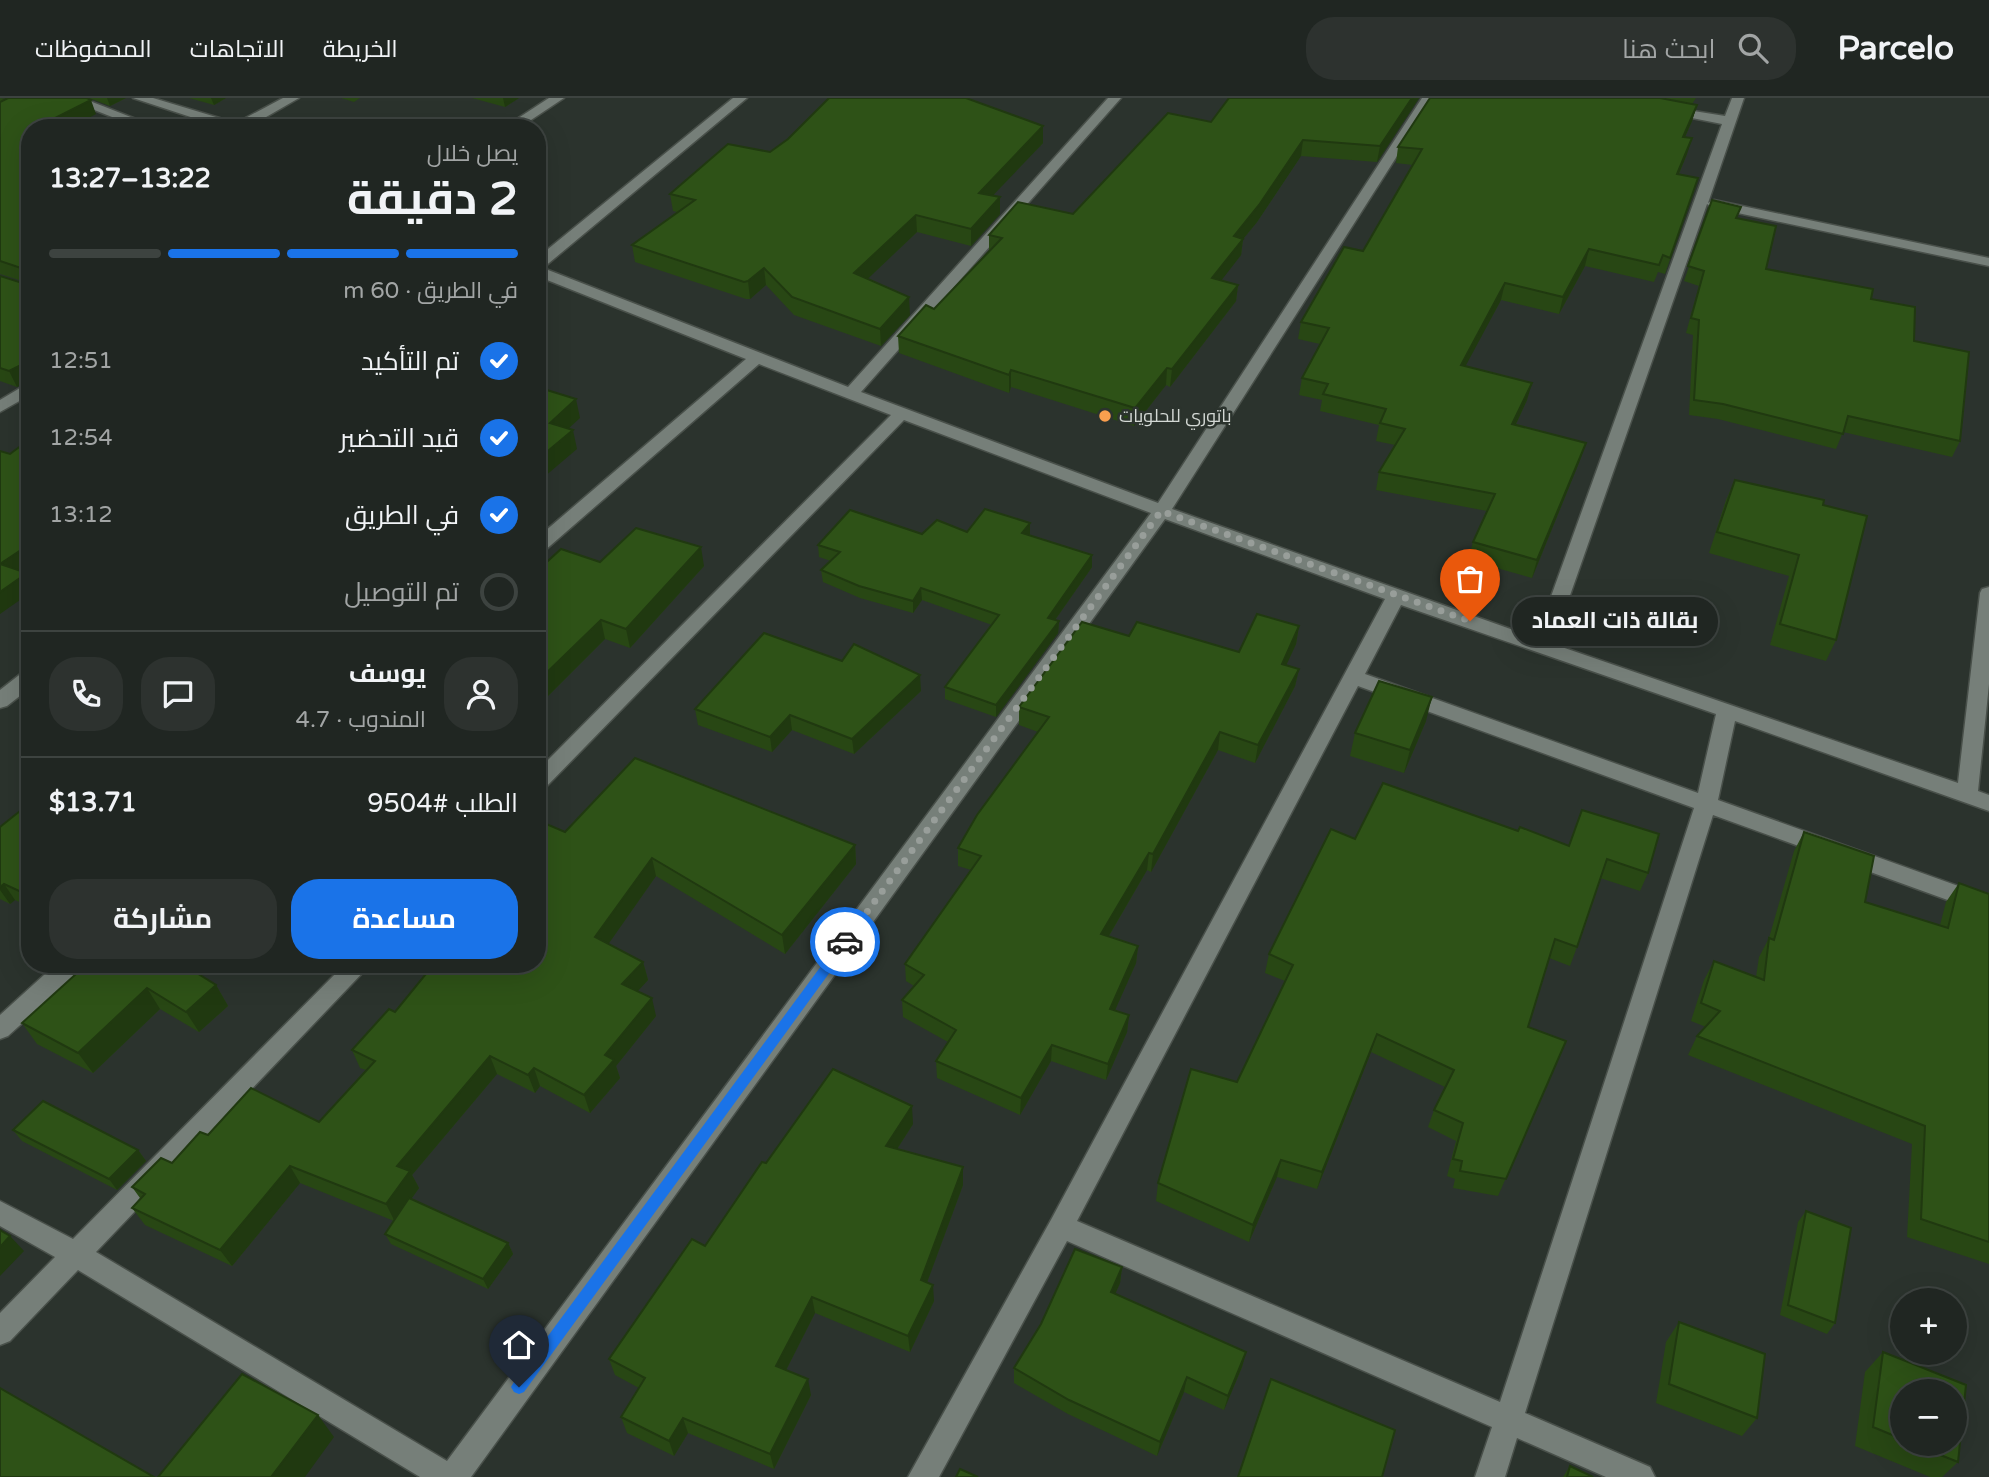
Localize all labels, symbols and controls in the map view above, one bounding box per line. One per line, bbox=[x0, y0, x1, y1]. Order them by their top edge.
search box bbox=[1306, 17, 1796, 80]
icon: search bbox=[1734, 29, 1772, 67]
text: Parcelo bbox=[1838, 29, 1954, 68]
text: ابحث هنا bbox=[1622, 34, 1716, 65]
text: المحفوظات bbox=[35, 35, 152, 64]
text: الاتجاهات bbox=[190, 35, 285, 64]
text: الخريطة bbox=[323, 35, 398, 64]
text: يصل خلال bbox=[427, 140, 518, 168]
text: 13:22–13:27 bbox=[49, 163, 211, 194]
text: 2 دقيقة bbox=[347, 172, 518, 227]
text: في الطريق · 60 m bbox=[343, 277, 518, 305]
icon: check bbox=[480, 342, 518, 380]
text: تم التأكيد bbox=[361, 346, 459, 377]
text: 12:51 bbox=[49, 347, 113, 375]
place label: باتوري للحلويات bbox=[1119, 405, 1231, 430]
marker: باتوري للحلويات bbox=[1097, 408, 1113, 424]
icon: check bbox=[480, 419, 518, 457]
text: قيد التحضير bbox=[340, 423, 459, 454]
text: 12:54 bbox=[49, 424, 113, 452]
icon: check bbox=[480, 496, 518, 534]
text: في الطريق bbox=[345, 500, 459, 531]
text: 13:12 bbox=[49, 501, 113, 529]
pin bbox=[1440, 549, 1500, 621]
icon: bag bbox=[1451, 560, 1489, 598]
text: تم التوصيل bbox=[344, 577, 459, 608]
callout: بقالة ذات العماد bbox=[1512, 596, 1718, 646]
text: بقالة ذات العماد bbox=[1532, 607, 1698, 635]
button: phone bbox=[49, 657, 123, 731]
button: chat bbox=[141, 657, 215, 731]
button: person bbox=[444, 657, 518, 731]
text: يوسف bbox=[349, 658, 426, 689]
text: المندوب · 4.7 bbox=[296, 706, 426, 734]
text: $13.71 bbox=[49, 787, 137, 818]
text: الطلب #9504 bbox=[367, 788, 518, 819]
button: مشاركة bbox=[49, 879, 277, 959]
button: مساعدة bbox=[291, 879, 518, 959]
courier bbox=[810, 907, 880, 977]
icon: car bbox=[826, 923, 864, 961]
map controls bbox=[1890, 1288, 1967, 1456]
button: + bbox=[1890, 1288, 1967, 1365]
pin bbox=[489, 1315, 549, 1387]
icon: home bbox=[500, 1326, 538, 1364]
button: − bbox=[1890, 1379, 1967, 1456]

